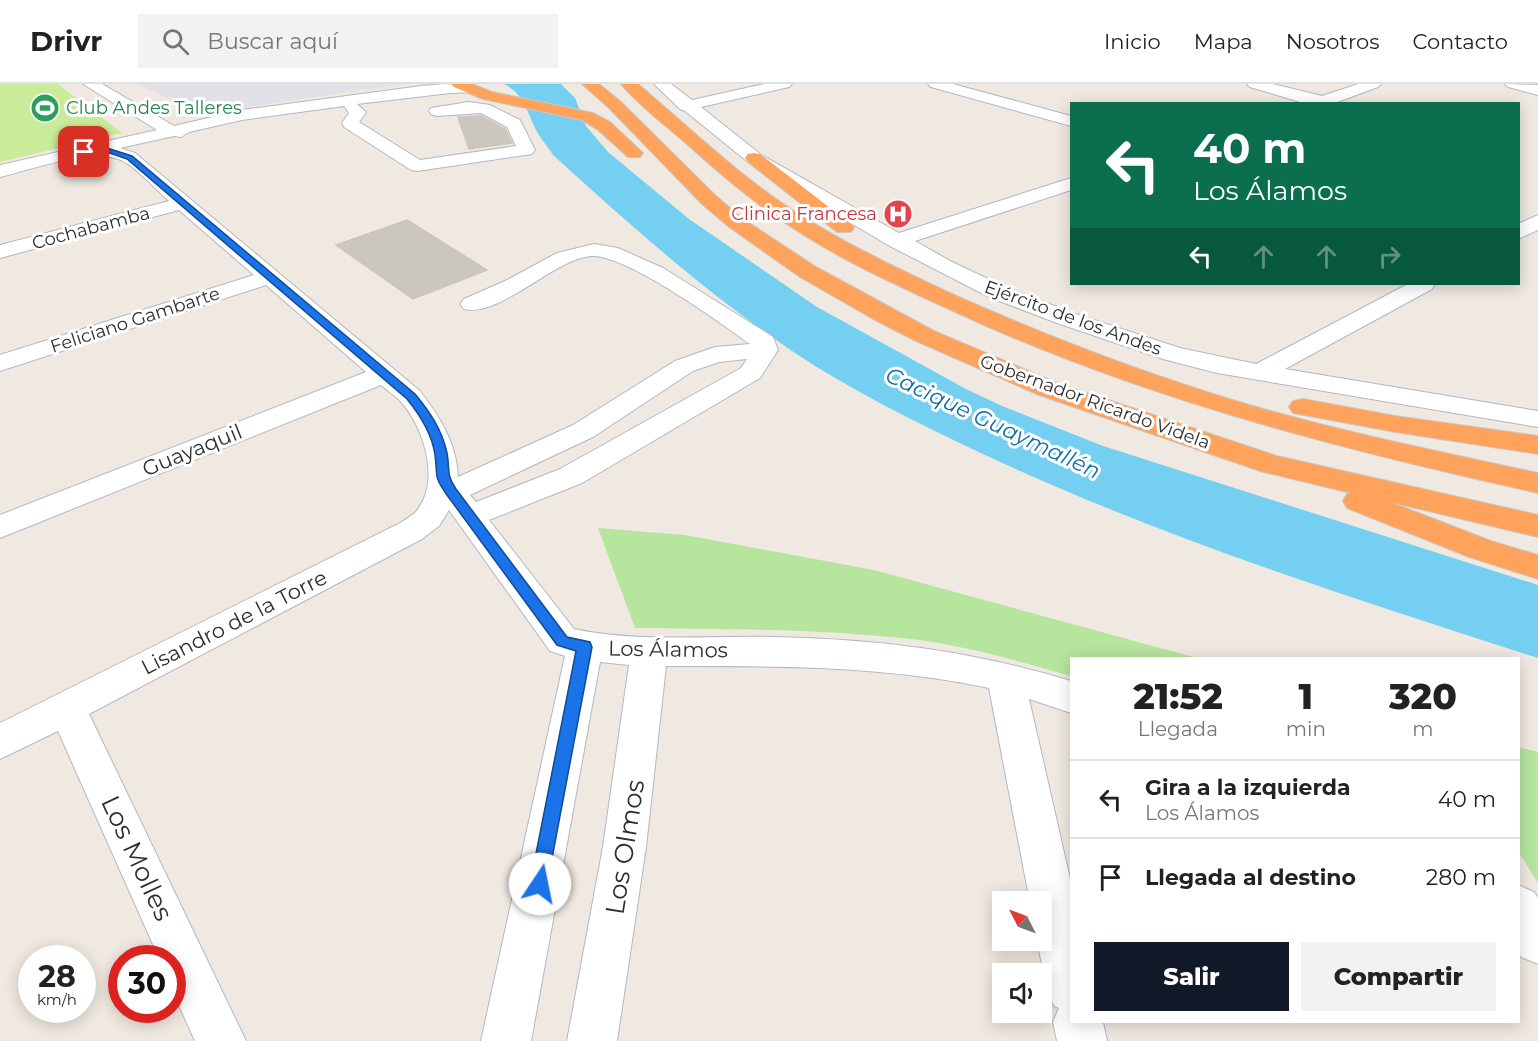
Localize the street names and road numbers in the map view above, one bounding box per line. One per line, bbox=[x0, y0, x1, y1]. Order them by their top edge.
street label: Cochabamba bbox=[30, 202, 152, 254]
street label: Ejército de los Andes bbox=[981, 276, 1165, 360]
street label: Feliciano Gambarte bbox=[47, 282, 223, 358]
street label: Gobernador Ricardo Videla bbox=[977, 350, 1213, 454]
street label: Guayaquil bbox=[138, 419, 246, 481]
street label: Lisandro de la Torre bbox=[137, 564, 331, 680]
street label: Los Álamos bbox=[608, 635, 728, 663]
street label: Los Olmos bbox=[599, 777, 651, 917]
street label: Los Molles bbox=[94, 790, 180, 926]

